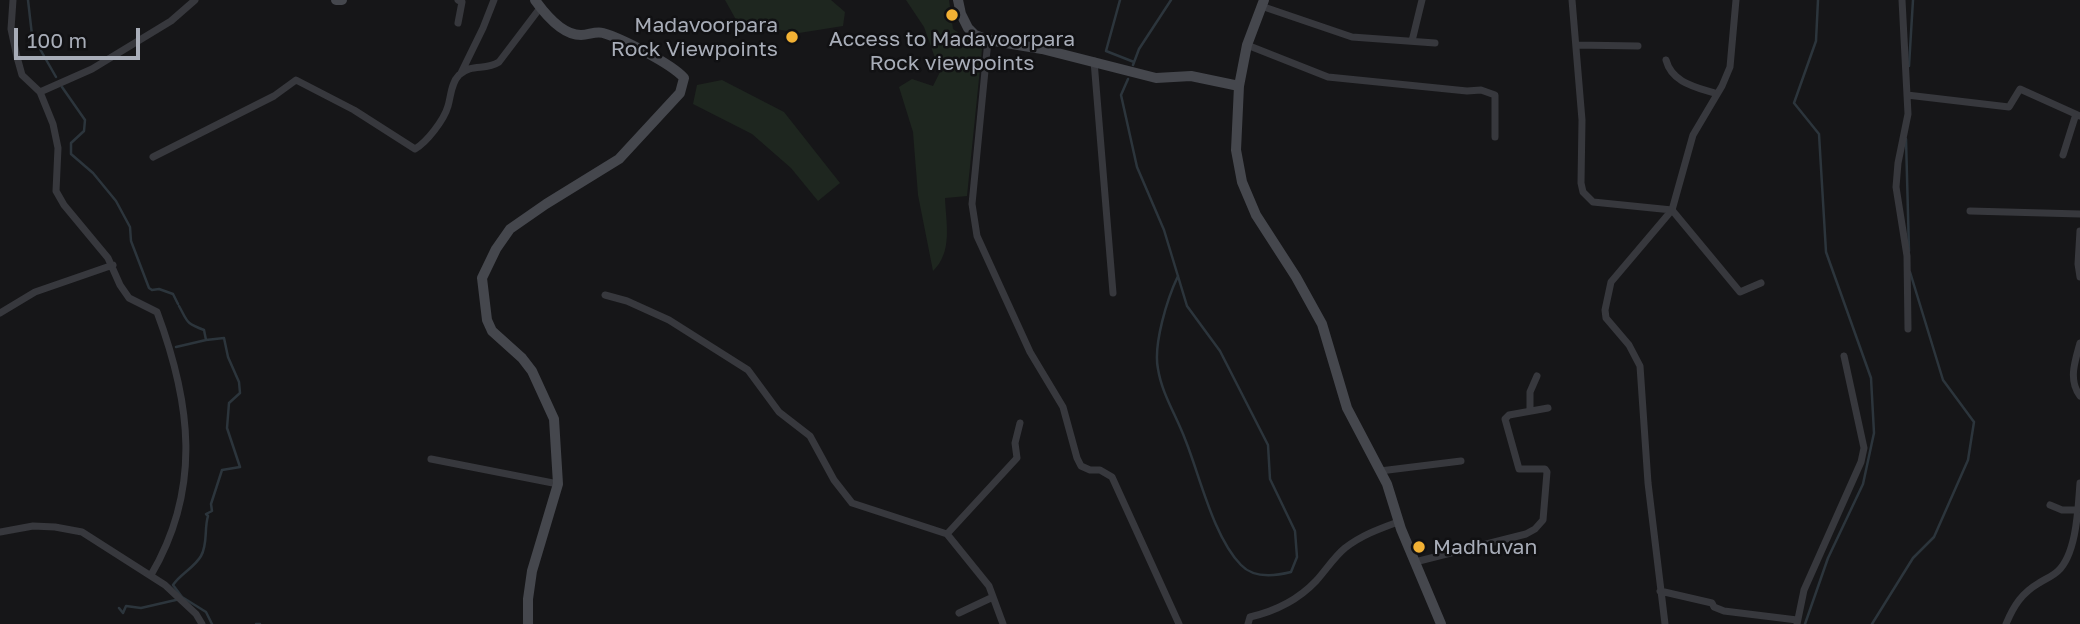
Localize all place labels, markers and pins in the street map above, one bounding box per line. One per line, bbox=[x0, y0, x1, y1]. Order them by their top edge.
marker: Access to Madavoorpara Rock viewpoints bbox=[944, 7, 960, 23]
place label: Madavoorpara Rock Viewpoints bbox=[611, 12, 778, 62]
place label: Access to Madavoorpara Rock viewpoints bbox=[829, 26, 1075, 76]
marker: Madavoorpara Rock Viewpoints bbox=[784, 29, 800, 45]
place label: Madhuvan bbox=[1433, 534, 1537, 560]
marker: Madhuvan bbox=[1411, 539, 1427, 555]

